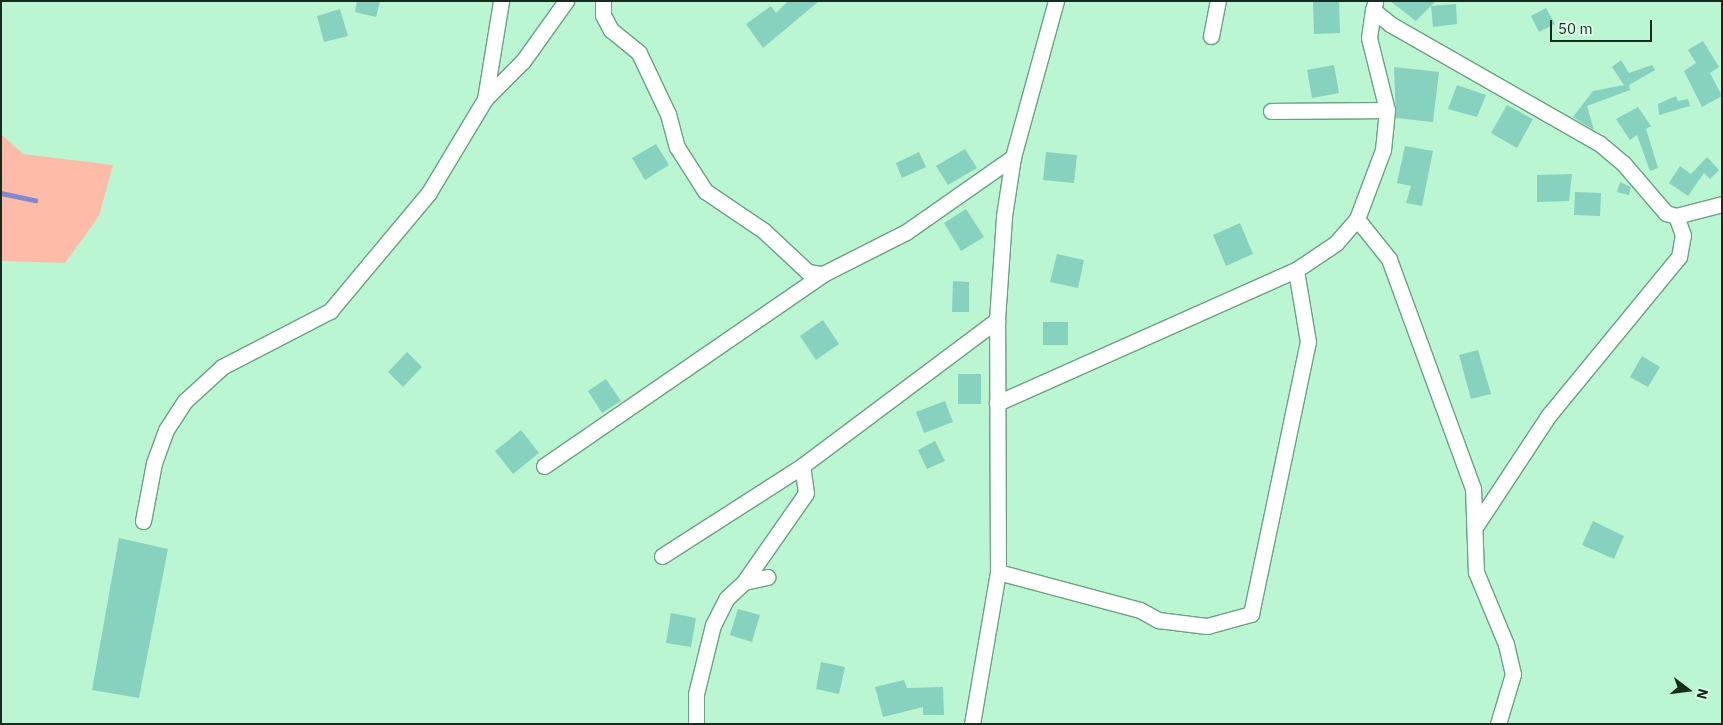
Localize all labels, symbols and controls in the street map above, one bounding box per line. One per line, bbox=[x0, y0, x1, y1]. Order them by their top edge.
scale bar bbox=[1553, 10, 1656, 42]
text: 50 m bbox=[1558, 19, 1593, 38]
north arrow bbox=[1663, 665, 1713, 715]
text: N bbox=[1692, 687, 1712, 701]

